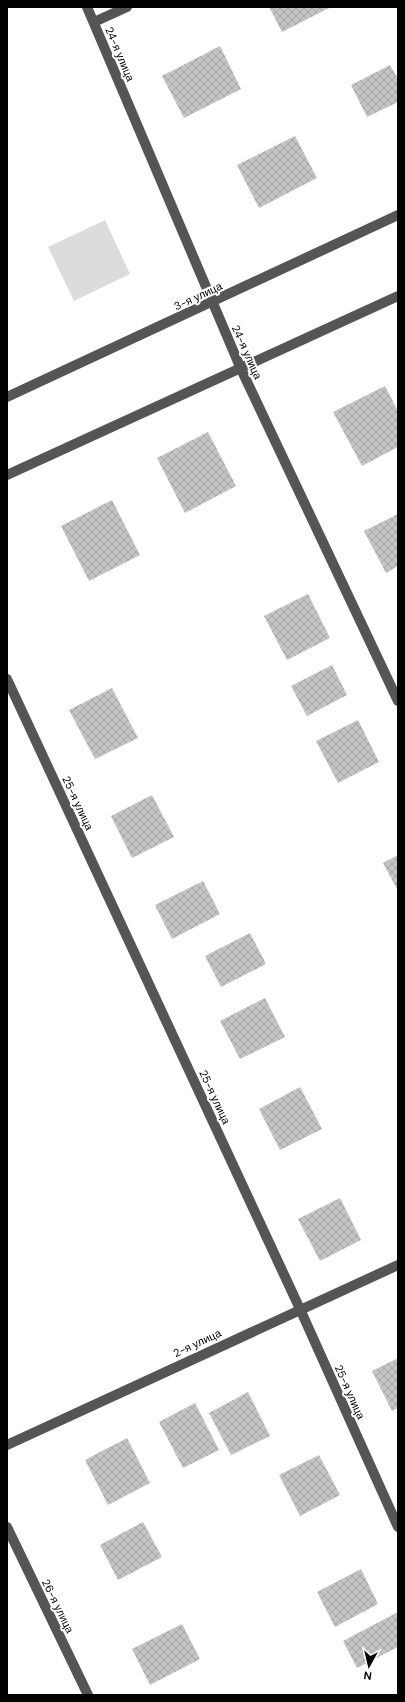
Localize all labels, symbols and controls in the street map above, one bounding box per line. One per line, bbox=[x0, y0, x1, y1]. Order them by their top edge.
street label: 24-я улица bbox=[102, 25, 138, 84]
street label: 3-я улица bbox=[172, 278, 225, 313]
street label: 24-я улица bbox=[229, 323, 266, 382]
street label: 25-я улица bbox=[59, 774, 97, 833]
street label: 25-я улица bbox=[196, 1068, 234, 1127]
street label: 2-я улица bbox=[171, 1325, 224, 1360]
street label: 25-я улица bbox=[332, 1363, 369, 1422]
street label: 26-я улица bbox=[39, 1577, 77, 1636]
north arrow bbox=[349, 1646, 389, 1686]
text: N bbox=[363, 1668, 373, 1683]

